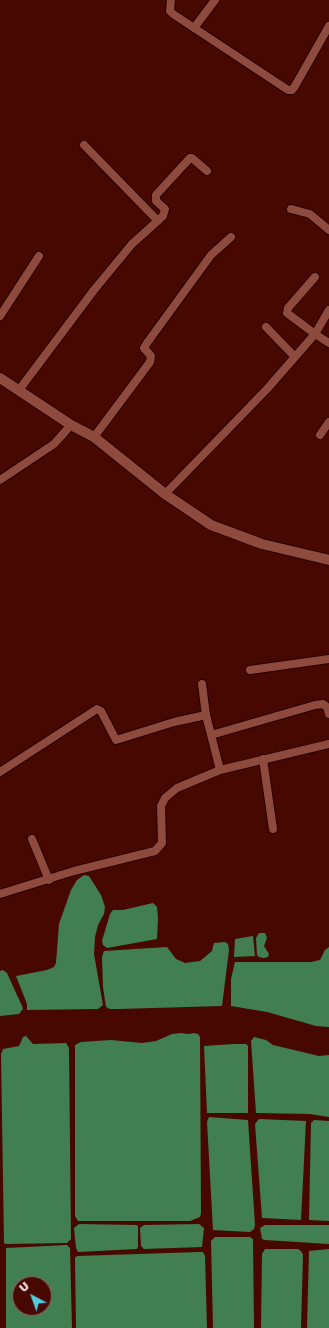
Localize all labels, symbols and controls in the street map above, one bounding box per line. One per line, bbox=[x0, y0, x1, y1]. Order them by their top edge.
north arrow bbox=[12, 1276, 52, 1316]
text: U bbox=[17, 1279, 32, 1295]

